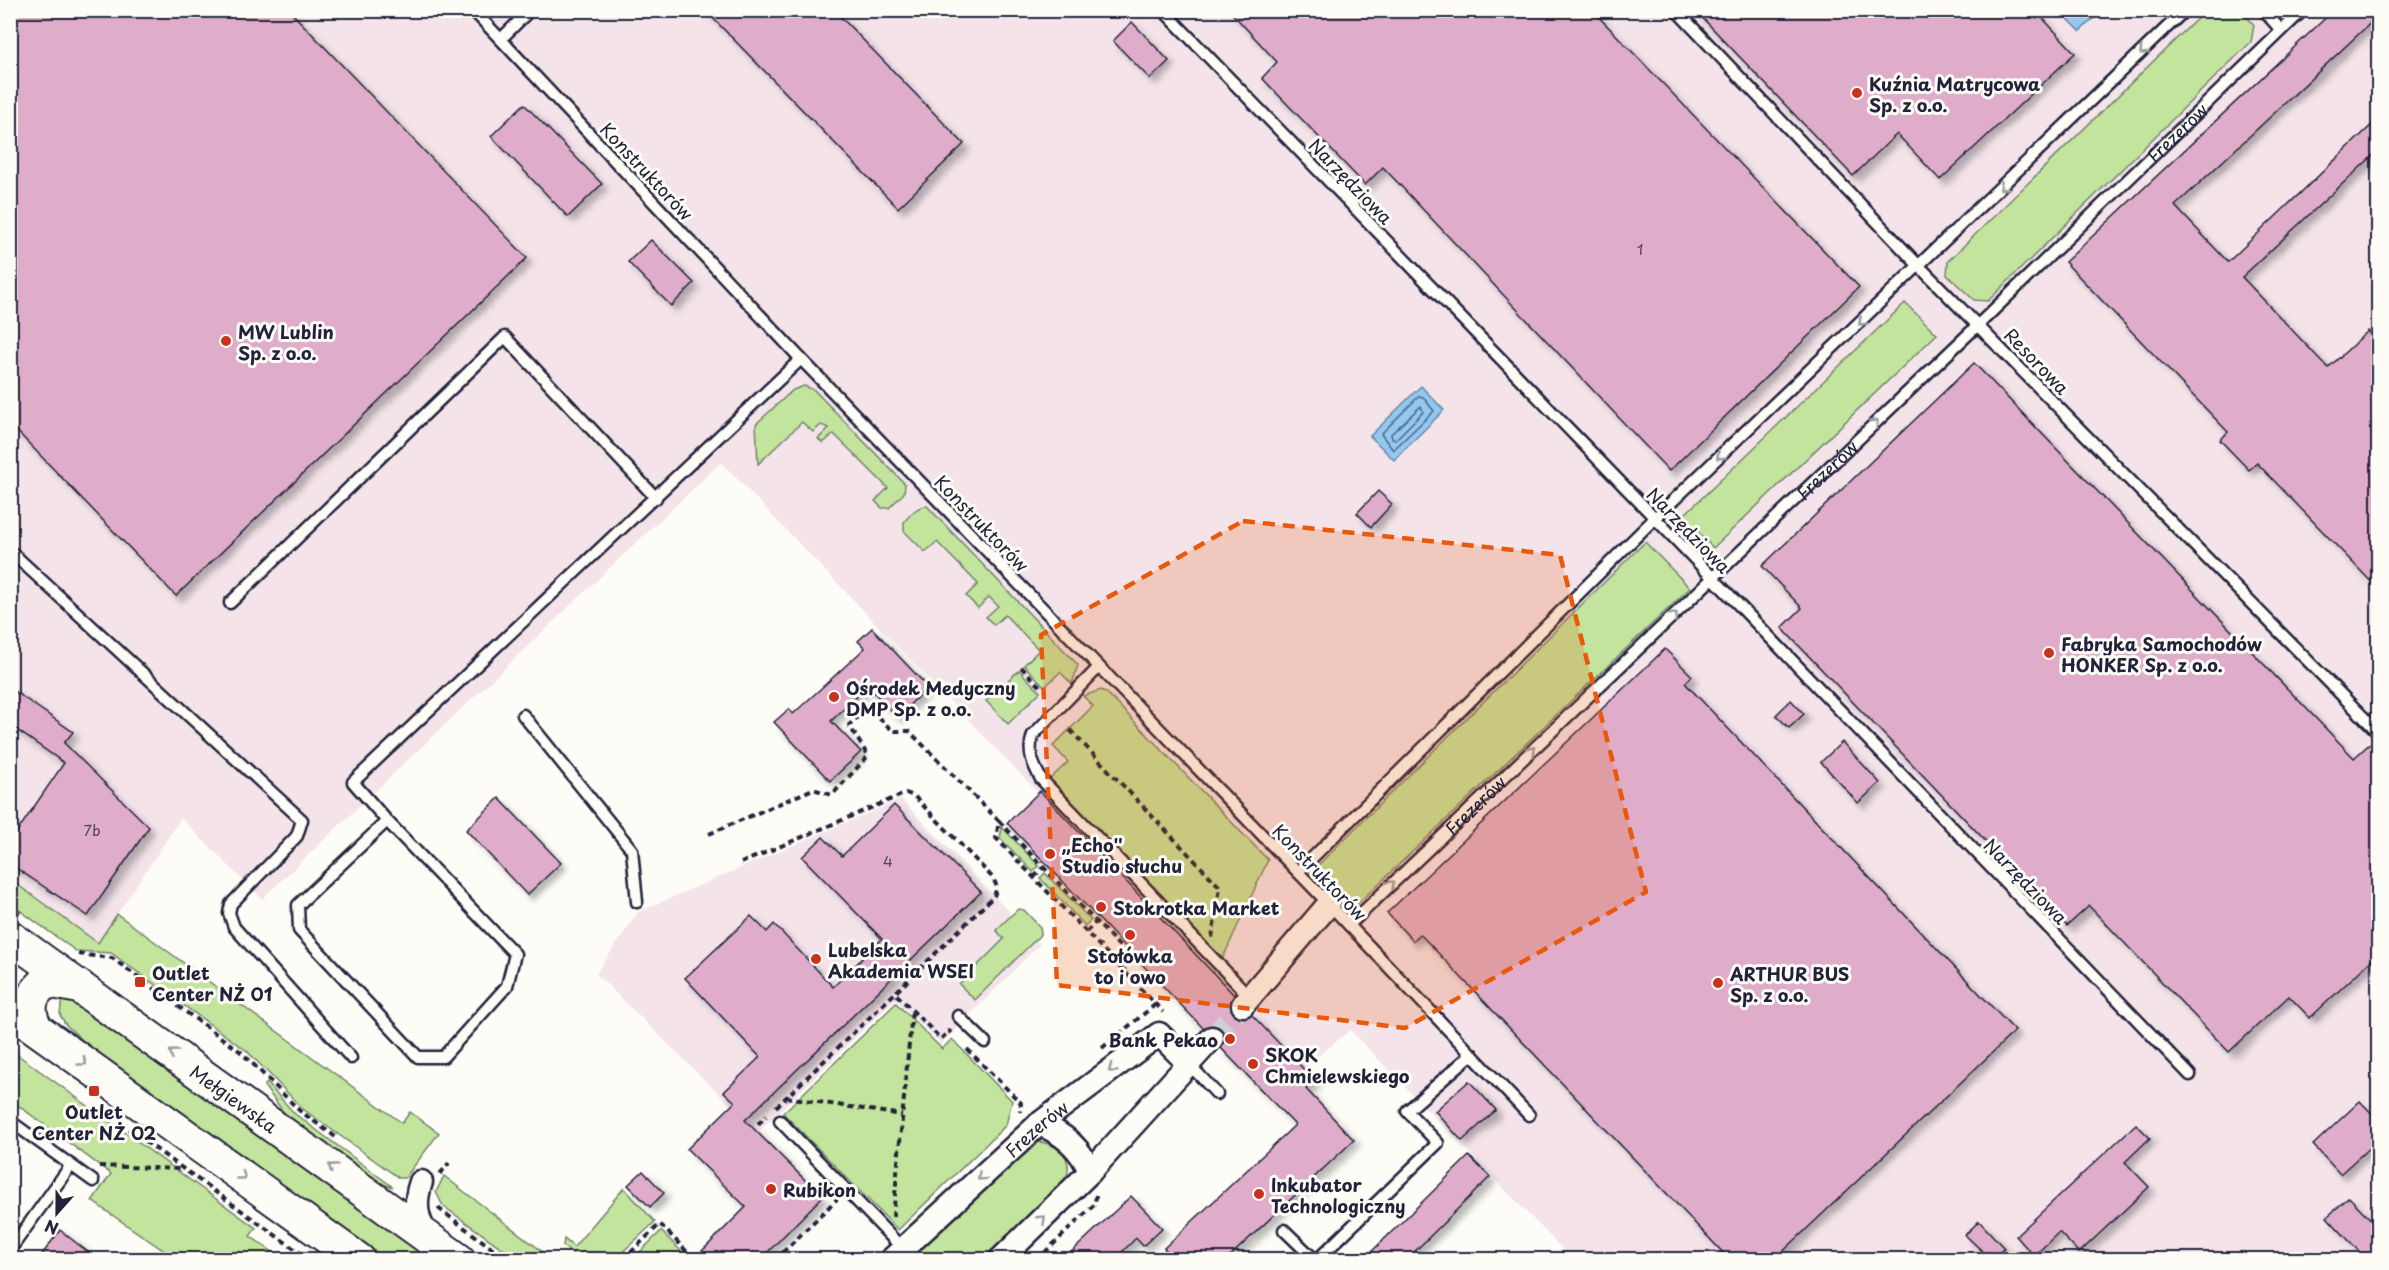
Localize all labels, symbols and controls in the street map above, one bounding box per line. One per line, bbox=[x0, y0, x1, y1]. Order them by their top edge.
one-way arrow bbox=[2139, 44, 2149, 55]
place label: Kuźnia Matrycowa Sp. z o.o. bbox=[1869, 70, 2040, 118]
marker: Kuźnia Matrycowa Sp. z o.o. bbox=[1850, 86, 1864, 100]
street label: Frezerów bbox=[2140, 96, 2213, 169]
street label: Konstruktorów bbox=[594, 116, 700, 226]
street label: Narzędziowa bbox=[1303, 132, 1400, 231]
one-way arrow bbox=[1999, 180, 2009, 191]
house number: 1 bbox=[1637, 237, 1643, 260]
one-way arrow bbox=[1858, 315, 1869, 326]
place label: MW Lublin Sp. z o.o. bbox=[238, 318, 334, 366]
street label: Resorowa bbox=[1998, 322, 2076, 401]
marker: MW Lublin Sp. z o.o. bbox=[219, 334, 233, 348]
one-way arrow bbox=[1869, 419, 1879, 430]
street label: Frezerów bbox=[1790, 433, 1863, 505]
one-way arrow bbox=[1717, 449, 1727, 460]
street label: Konstruktorów bbox=[929, 469, 1035, 578]
street label: Narzędziowa bbox=[1641, 481, 1738, 580]
one-way arrow bbox=[1666, 612, 1677, 623]
place label: Fabryka Samochodów HONKER Sp. z o.o. bbox=[2061, 630, 2262, 678]
marker: Fabryka Samochodów HONKER Sp. z o.o. bbox=[2042, 646, 2056, 660]
place label: Ośrodek Medyczny DMP Sp. z o.o. bbox=[846, 674, 1015, 722]
marker: Ośrodek Medyczny DMP Sp. z o.o. bbox=[827, 690, 841, 704]
one-way arrow bbox=[1526, 746, 1536, 757]
street label: Frezerów bbox=[1438, 769, 1512, 841]
house number: 7b bbox=[83, 818, 101, 841]
street label: Konstruktorów bbox=[1267, 818, 1373, 927]
place label: ,,Echo'' Studio słuchu bbox=[1061, 831, 1182, 879]
street label: Narzędziowa bbox=[1978, 832, 2075, 931]
marker: ,,Echo'' Studio słuchu bbox=[1043, 847, 1057, 861]
house number: 4 bbox=[883, 849, 893, 872]
one-way arrow bbox=[1384, 881, 1395, 892]
place label: Stokrotka Market bbox=[1113, 894, 1280, 921]
marker: Stokrotka Market bbox=[1094, 900, 1108, 914]
marker: Stołówka to i owo bbox=[1123, 928, 1137, 942]
place label: Lubelska Akademia WSEI bbox=[828, 936, 974, 984]
place label: Stołówka to i owo bbox=[1087, 942, 1173, 990]
marker: Lubelska Akademia WSEI bbox=[809, 952, 823, 966]
place label: Outlet Center NŻ 01 bbox=[152, 959, 273, 1007]
place label: ARTHUR BUS Sp. z o.o. bbox=[1729, 960, 1849, 1008]
marker: Outlet Center NŻ 01 bbox=[133, 975, 147, 989]
marker: ARTHUR BUS Sp. z o.o. bbox=[1711, 976, 1725, 990]
place label: Bank Pekao bbox=[1109, 1026, 1218, 1053]
marker: Bank Pekao bbox=[1223, 1032, 1237, 1046]
place label: SKOK Chmielewskiego bbox=[1265, 1041, 1410, 1089]
one-way arrow bbox=[169, 1049, 180, 1060]
one-way arrow bbox=[76, 1055, 87, 1066]
street label: Mełgiewska bbox=[185, 1057, 284, 1139]
marker: SKOK Chmielewskiego bbox=[1246, 1057, 1260, 1071]
one-way arrow bbox=[1108, 1062, 1119, 1073]
marker: Outlet Center NŻ 02 bbox=[87, 1084, 101, 1098]
street label: Frezerów bbox=[998, 1093, 1074, 1163]
place label: Outlet Center NŻ 02 bbox=[32, 1098, 157, 1146]
one-way arrow bbox=[327, 1163, 338, 1174]
one-way arrow bbox=[235, 1169, 246, 1180]
one-way arrow bbox=[977, 1170, 987, 1181]
place label: Inkubator Technologiczny bbox=[1271, 1171, 1405, 1219]
place label: Rubikon bbox=[783, 1176, 856, 1203]
marker: Rubikon bbox=[764, 1182, 778, 1196]
north arrow bbox=[27, 1183, 87, 1243]
marker: Inkubator Technologiczny bbox=[1252, 1187, 1266, 1201]
text: N bbox=[41, 1214, 61, 1241]
one-way arrow bbox=[1035, 1215, 1046, 1226]

